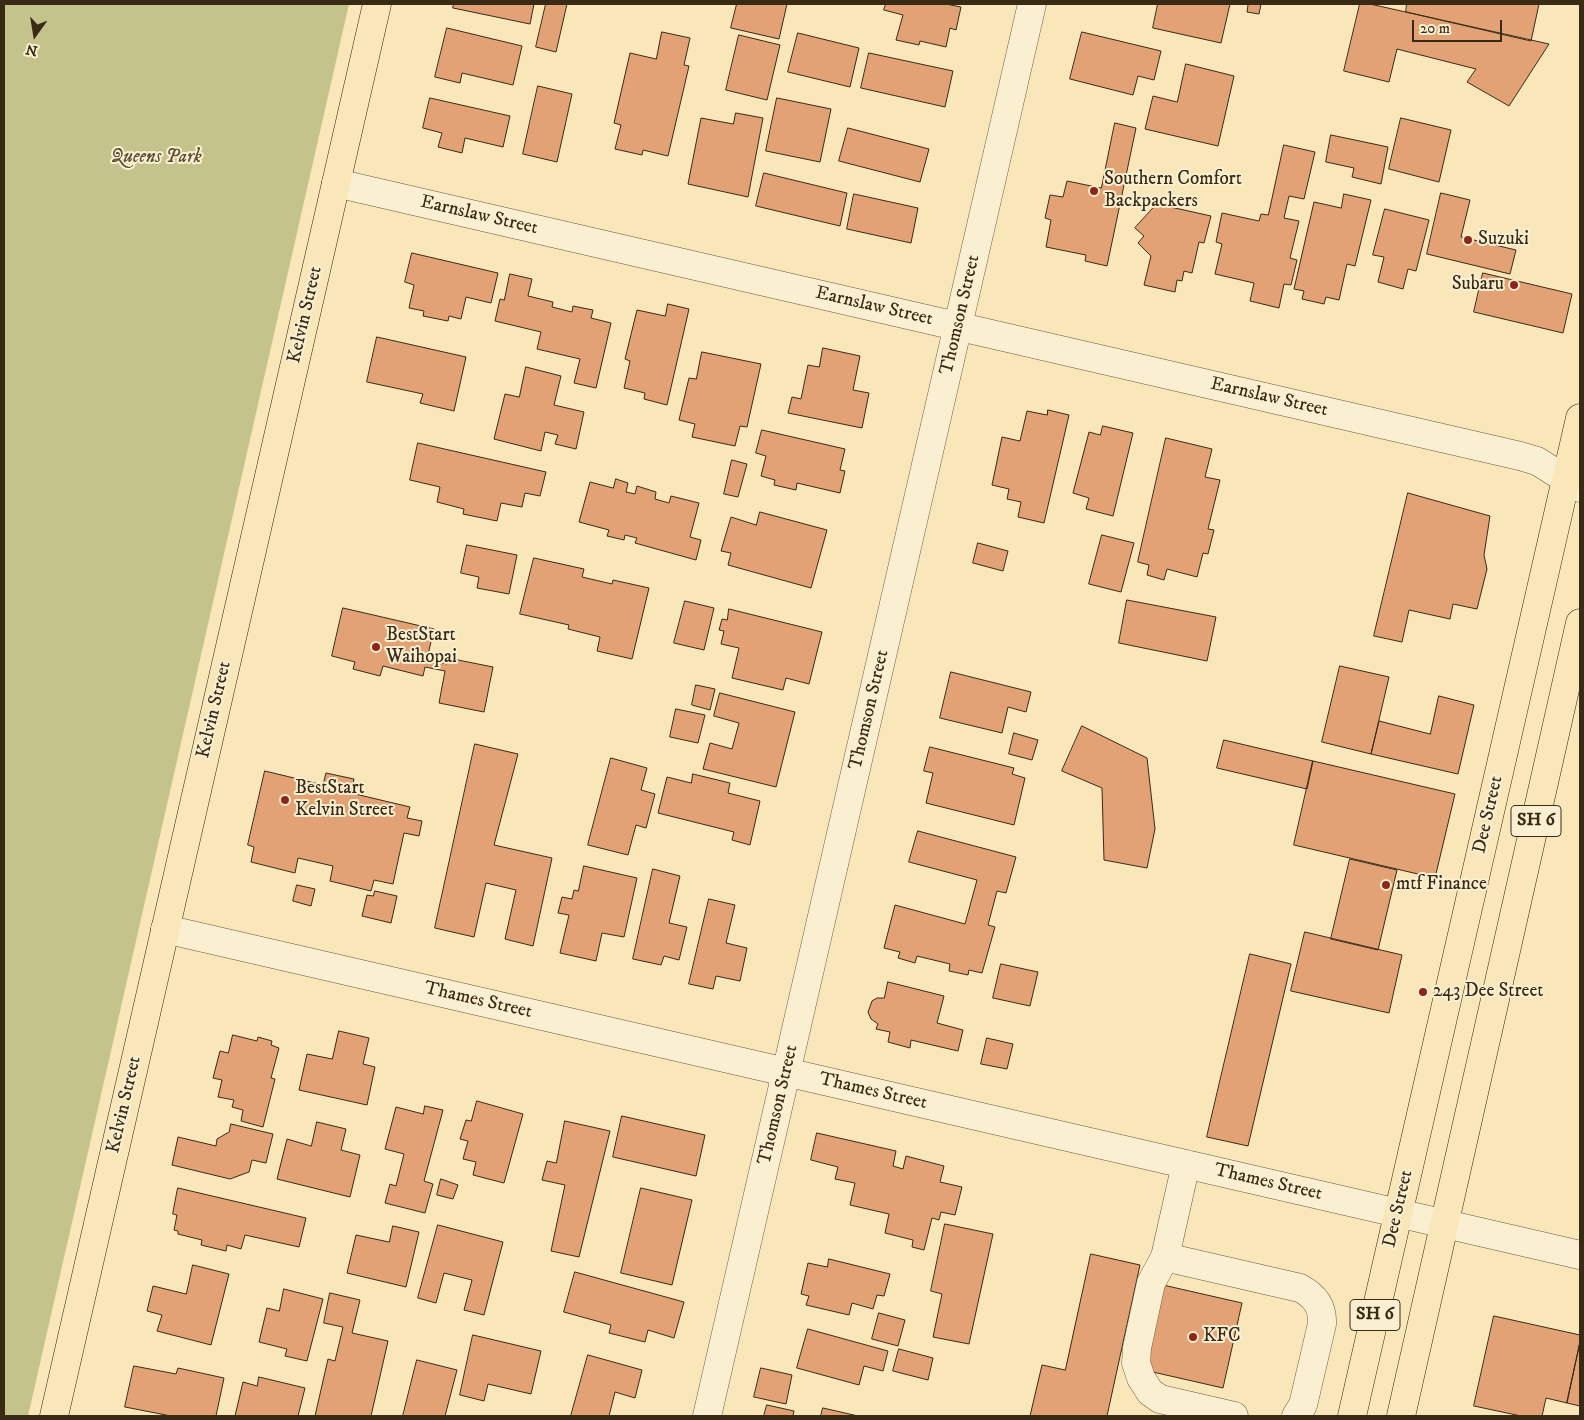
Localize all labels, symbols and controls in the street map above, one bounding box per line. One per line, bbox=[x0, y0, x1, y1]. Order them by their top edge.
north arrow bbox=[10, 10, 60, 60]
scale bar bbox=[1414, 10, 1504, 42]
text: 20 m bbox=[1420, 19, 1450, 38]
text: N bbox=[24, 40, 39, 60]
park label: Queens Park bbox=[110, 147, 202, 169]
place label: Southern Comfort Backpackers bbox=[1104, 169, 1242, 213]
marker: Southern Comfort Backpackers bbox=[1088, 185, 1100, 197]
street label: Earnslaw Street bbox=[418, 191, 540, 241]
place label: Suzuki bbox=[1478, 229, 1529, 251]
marker: Suzuki bbox=[1462, 234, 1474, 246]
street label: Thomson Street bbox=[936, 253, 986, 377]
street label: Kelvin Street bbox=[284, 264, 328, 366]
place label: Subaru bbox=[1452, 274, 1504, 296]
marker: Subaru bbox=[1508, 279, 1520, 291]
street label: Earnslaw Street bbox=[813, 282, 935, 332]
street label: Earnslaw Street bbox=[1208, 373, 1330, 423]
place label: BestStart Waihopai bbox=[386, 625, 457, 669]
marker: BestStart Waihopai bbox=[370, 641, 382, 653]
street label: Thomson Street bbox=[845, 648, 895, 772]
street label: Kelvin Street bbox=[193, 659, 237, 761]
street label: Dee Street bbox=[1469, 774, 1509, 856]
place label: BestStart Kelvin Street bbox=[295, 778, 394, 822]
marker: BestStart Kelvin Street bbox=[279, 794, 291, 806]
road number: SH 6 bbox=[1511, 806, 1561, 836]
place label: mtf Finance bbox=[1396, 874, 1487, 896]
marker: mtf Finance bbox=[1380, 879, 1392, 891]
street label: Thames Street bbox=[422, 978, 534, 1024]
place label: 243 Dee Street bbox=[1433, 981, 1543, 1003]
marker: 243 Dee Street bbox=[1417, 986, 1429, 998]
street label: Thomson Street bbox=[754, 1043, 804, 1167]
street label: Kelvin Street bbox=[103, 1054, 147, 1156]
street label: Thames Street bbox=[817, 1069, 929, 1115]
street label: Thames Street bbox=[1212, 1160, 1324, 1206]
street label: Dee Street bbox=[1379, 1168, 1419, 1250]
road number: SH 6 bbox=[1350, 1300, 1400, 1330]
place label: KFC bbox=[1203, 1326, 1241, 1348]
marker: KFC bbox=[1187, 1331, 1199, 1343]

